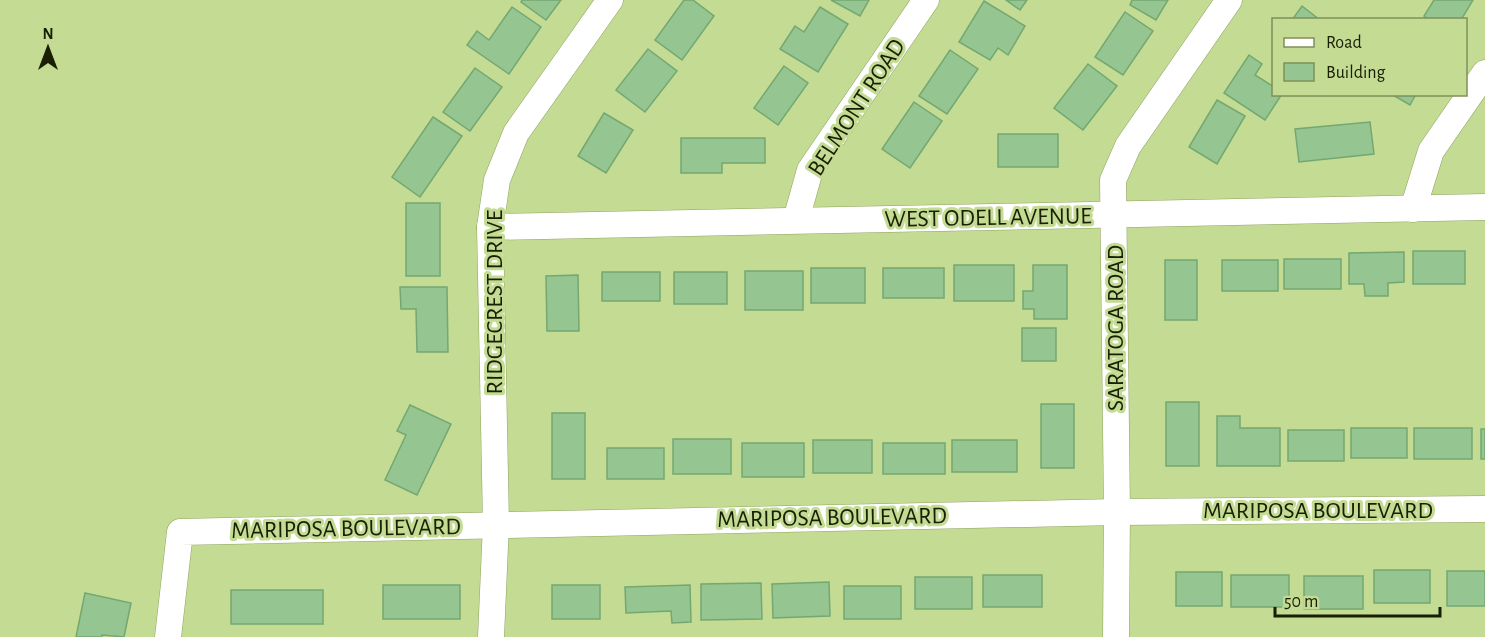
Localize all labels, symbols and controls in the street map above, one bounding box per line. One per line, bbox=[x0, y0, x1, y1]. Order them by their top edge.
north arrow bbox=[18, 18, 78, 78]
legend bbox=[1272, 18, 1467, 96]
text: N bbox=[42, 26, 54, 42]
text: Road bbox=[1326, 34, 1362, 52]
street label: BELMONT ROAD bbox=[804, 35, 910, 180]
text: Building bbox=[1326, 64, 1386, 82]
street label: WEST ODELL AVENUE bbox=[884, 204, 1092, 232]
street label: RIDGECREST DRIVE bbox=[483, 209, 507, 394]
street label: SARATOGA ROAD bbox=[1104, 245, 1128, 411]
street label: MARIPOSA BOULEVARD bbox=[1203, 499, 1433, 523]
street label: MARIPOSA BOULEVARD bbox=[717, 504, 947, 532]
street label: MARIPOSA BOULEVARD bbox=[231, 515, 461, 543]
scale bar bbox=[1275, 580, 1440, 618]
text: 50 m bbox=[1284, 593, 1318, 611]

